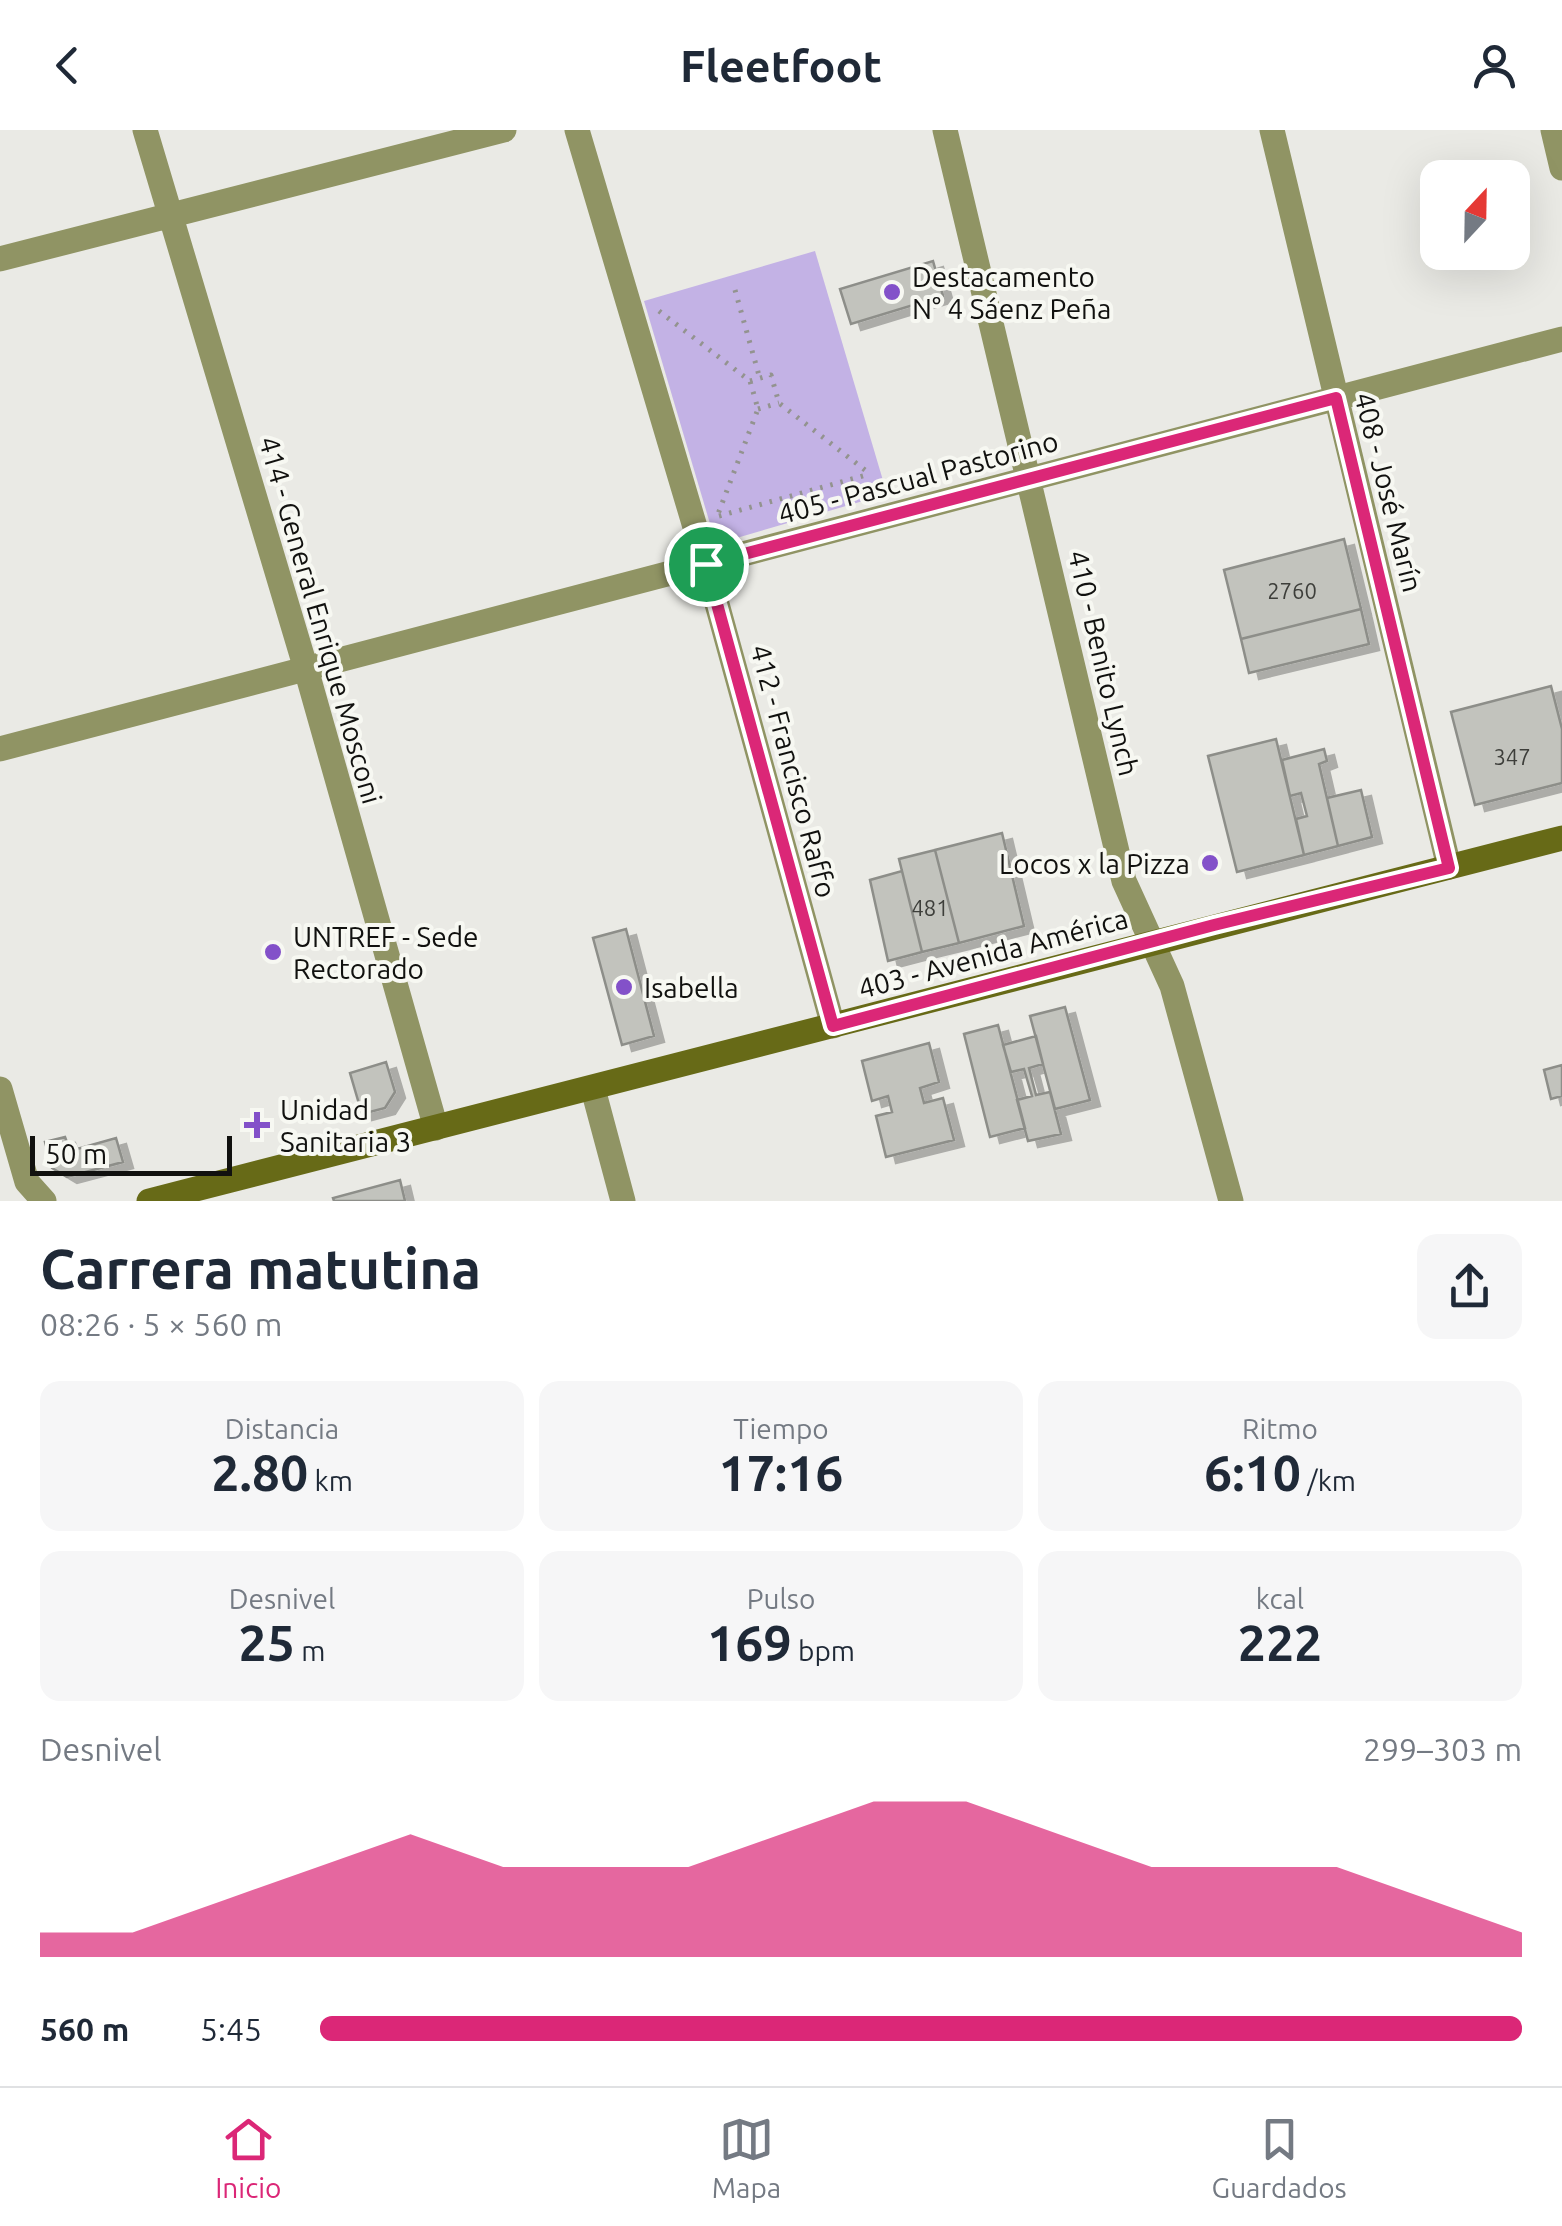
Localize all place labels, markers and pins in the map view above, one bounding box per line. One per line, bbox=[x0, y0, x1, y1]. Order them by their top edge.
place label: Destacamento N° 4 Sáenz Peña bbox=[912, 261, 1112, 324]
marker: Destacamento N° 4 Sáenz Peña bbox=[881, 281, 903, 303]
pin bbox=[664, 522, 749, 607]
place label: Locos x la Pizza bbox=[999, 848, 1190, 879]
marker: Locos x la Pizza bbox=[1199, 852, 1221, 874]
place label: UNTREF - Sede Rectorado bbox=[293, 921, 478, 984]
marker: UNTREF - Sede Rectorado bbox=[262, 941, 284, 963]
place label: Isabella bbox=[644, 972, 739, 1003]
marker: Isabella bbox=[613, 976, 635, 998]
place label: Unidad Sanitaria 3 bbox=[280, 1094, 411, 1157]
marker: Unidad Sanitaria 3 bbox=[244, 1112, 270, 1138]

